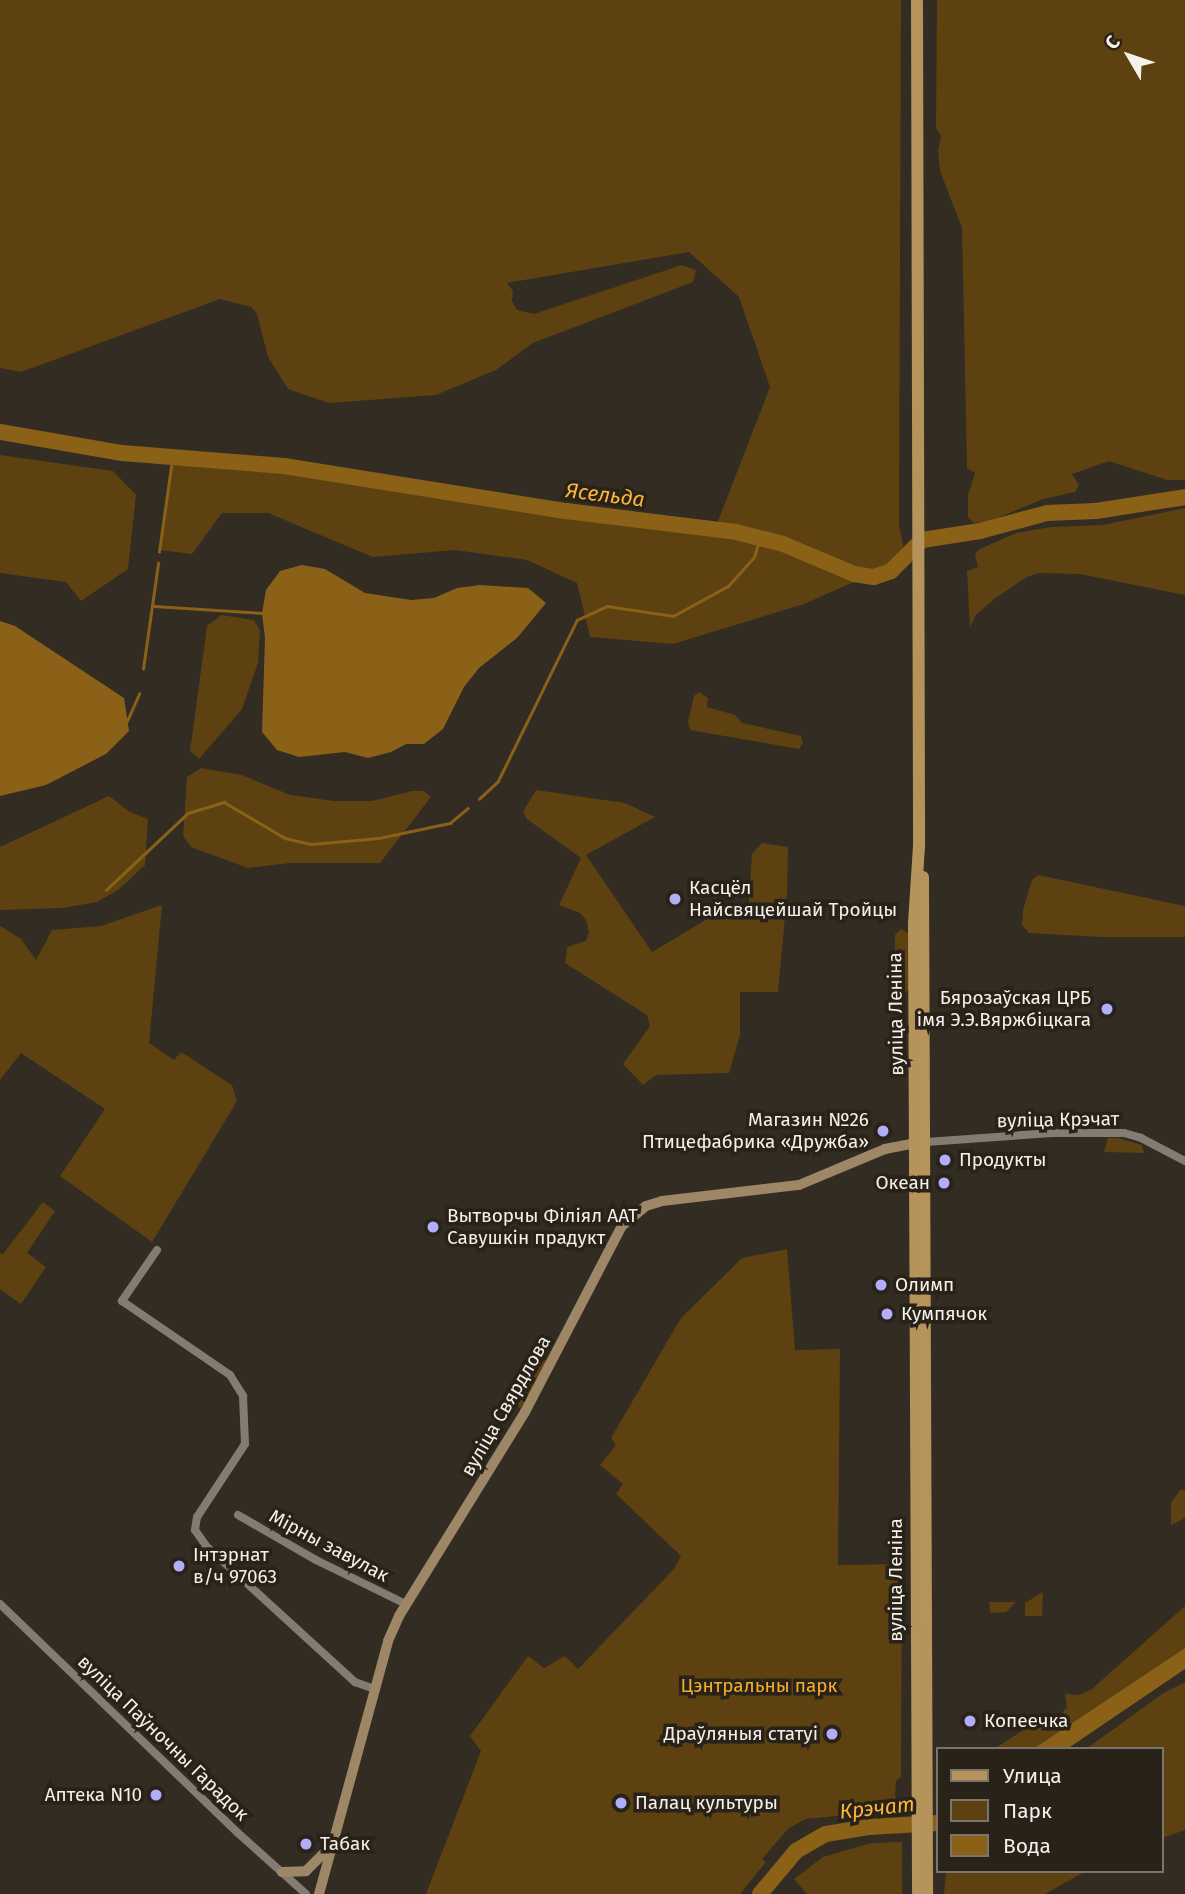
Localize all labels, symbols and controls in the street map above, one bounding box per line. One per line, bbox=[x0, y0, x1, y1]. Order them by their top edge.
north arrow bbox=[1094, 21, 1164, 91]
text: С bbox=[1100, 31, 1125, 54]
water label: Ясельда bbox=[564, 478, 646, 512]
place label: Касцёл Найсвяцейшай Тройцы bbox=[689, 877, 897, 921]
marker: Касцёл Найсвяцейшай Тройцы bbox=[667, 891, 683, 907]
street label: вуліца Леніна bbox=[884, 952, 908, 1076]
place label: Бярозаўская ЦРБ імя Э.Э.Вяржбіцкага bbox=[917, 987, 1091, 1031]
marker: Бярозаўская ЦРБ імя Э.Э.Вяржбіцкага bbox=[1097, 999, 1117, 1019]
street label: вуліца Крэчат bbox=[997, 1108, 1119, 1132]
place label: Магазин №26 Птицефабрика «Дружба» bbox=[642, 1109, 869, 1153]
marker: Магазин №26 Птицефабрика «Дружба» bbox=[875, 1123, 891, 1139]
place label: Продукты bbox=[959, 1149, 1046, 1171]
marker: Продукты bbox=[937, 1152, 953, 1168]
place label: Океан bbox=[875, 1172, 930, 1194]
marker: Океан bbox=[936, 1175, 952, 1191]
place label: Вытворчы Філіял ААТ Савушкін прадукт bbox=[447, 1205, 638, 1249]
marker: Вытворчы Філіял ААТ Савушкін прадукт bbox=[425, 1219, 441, 1235]
place label: Олимп bbox=[895, 1274, 954, 1296]
marker: Олимп bbox=[873, 1277, 889, 1293]
place label: Кумпячок bbox=[901, 1303, 987, 1325]
marker: Кумпячок bbox=[879, 1306, 895, 1322]
street label: вуліца Свярдлова bbox=[456, 1332, 556, 1480]
street label: Мірны завулак bbox=[265, 1505, 393, 1587]
street label: вуліца Леніна bbox=[885, 1518, 907, 1642]
place label: Інтэрнат в/ч 97063 bbox=[193, 1544, 277, 1588]
marker: Інтэрнат в/ч 97063 bbox=[171, 1558, 187, 1574]
street label: вуліца Паўночны Гарадок bbox=[73, 1650, 253, 1826]
park label: Цэнтральны парк bbox=[681, 1675, 837, 1697]
place label: Копеечка bbox=[984, 1710, 1068, 1732]
marker: Копеечка bbox=[962, 1713, 978, 1729]
place label: Драўляныя статуі bbox=[664, 1723, 818, 1745]
marker: Драўляныя статуі bbox=[824, 1726, 840, 1742]
legend bbox=[936, 1747, 1164, 1873]
text: Улица bbox=[1003, 1763, 1062, 1789]
place label: Аптека N10 bbox=[45, 1784, 142, 1806]
marker: Аптека N10 bbox=[148, 1787, 164, 1803]
place label: Палац культуры bbox=[635, 1792, 778, 1814]
water label: Крэчат bbox=[838, 1792, 916, 1824]
marker: Палац культуры bbox=[613, 1795, 629, 1811]
text: Парк bbox=[1003, 1798, 1052, 1824]
place label: Табак bbox=[320, 1833, 370, 1855]
text: Вода bbox=[1003, 1833, 1051, 1859]
marker: Табак bbox=[298, 1836, 314, 1852]

